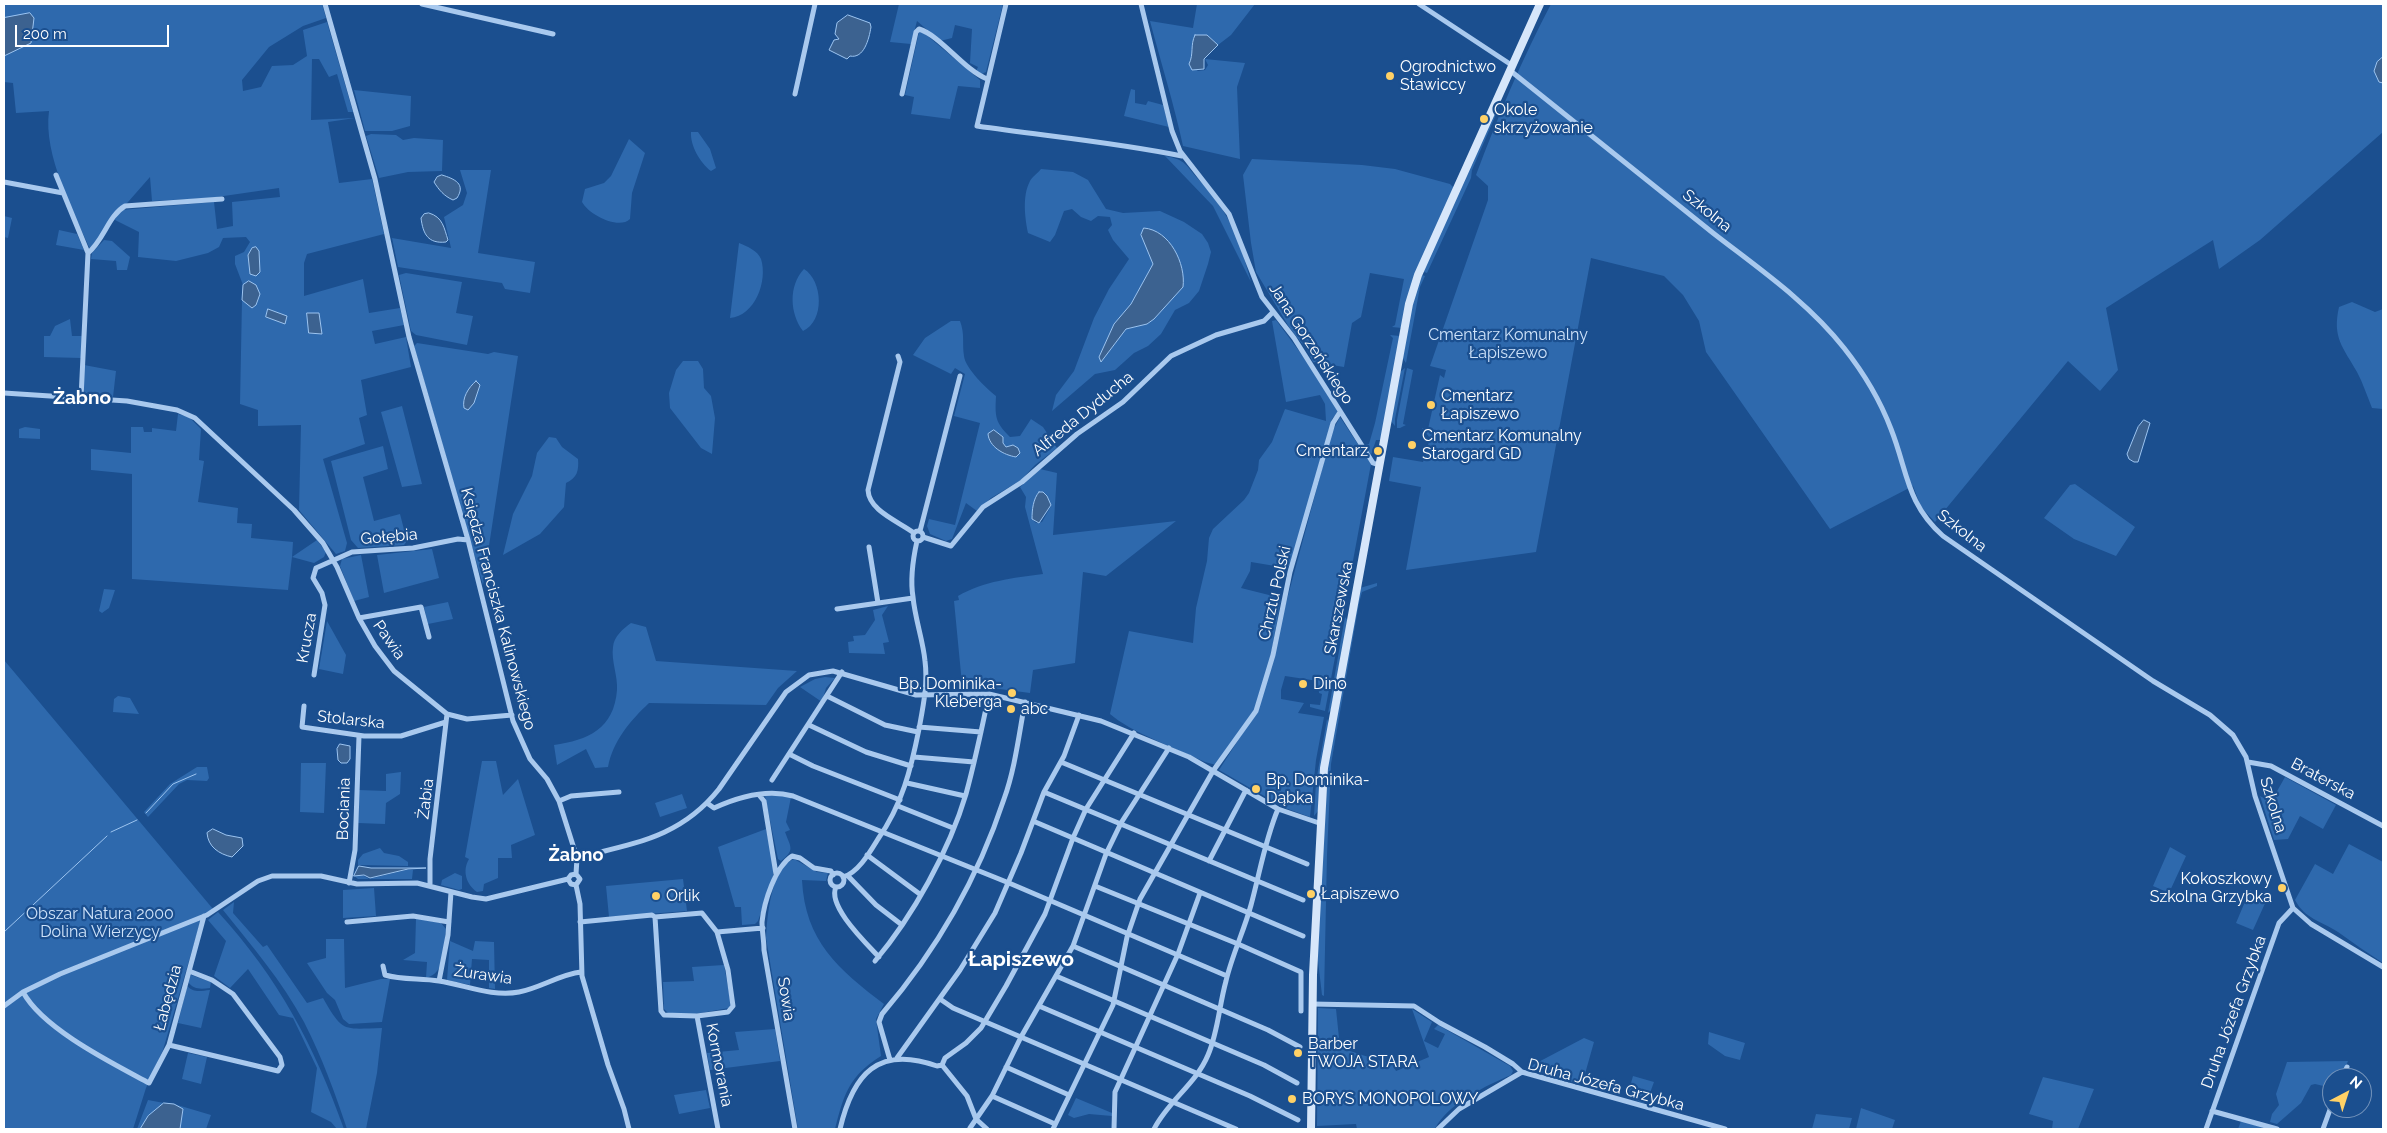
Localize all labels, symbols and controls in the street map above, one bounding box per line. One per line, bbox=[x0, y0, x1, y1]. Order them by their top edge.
scale bar bbox=[18, 15, 171, 47]
text: 200 m bbox=[23, 25, 67, 43]
place label: Ogrodnictwo Stawiccy bbox=[1400, 57, 1496, 95]
marker: Ogrodnictwo Stawiccy bbox=[1384, 70, 1396, 82]
place label: Okole skrzyżowanie bbox=[1494, 100, 1593, 138]
marker: Okole skrzyżowanie bbox=[1478, 113, 1490, 125]
street label: Szkolna bbox=[1679, 185, 1735, 237]
street label: Jana Gorzeńskiego bbox=[1265, 280, 1357, 408]
park label: Cmentarz Komunalny Łapiszewo bbox=[1428, 325, 1588, 363]
street label: Alfreda Dyducha bbox=[1029, 368, 1137, 460]
place label: Cmentarz Łapiszewo bbox=[1441, 386, 1519, 424]
district label: Żabno bbox=[53, 387, 111, 409]
marker: Cmentarz Łapiszewo bbox=[1425, 399, 1437, 411]
place label: Cmentarz Komunalny Starogard GD bbox=[1422, 426, 1582, 464]
marker: Cmentarz Komunalny Starogard GD bbox=[1406, 439, 1418, 451]
place label: Cmentarz bbox=[1296, 441, 1368, 461]
marker: Cmentarz bbox=[1372, 445, 1384, 457]
street label: Księdza Franciszka Kalinowskiego bbox=[456, 486, 540, 732]
street label: Szkolna bbox=[1933, 506, 1991, 556]
street label: Gołębia bbox=[360, 525, 418, 549]
street label: Chrztu Polski bbox=[1255, 544, 1295, 642]
street label: Skarszewska bbox=[1321, 560, 1357, 656]
street label: Krucza bbox=[293, 611, 321, 665]
street label: Pawia bbox=[369, 617, 409, 663]
place label: Bp. Dominika- Kleberga bbox=[898, 674, 1002, 712]
place label: Dino bbox=[1313, 674, 1347, 694]
marker: Dino bbox=[1297, 678, 1309, 690]
marker: Bp. Dominika- Kleberga bbox=[1006, 687, 1018, 699]
place label: abc bbox=[1021, 699, 1048, 719]
marker: abc bbox=[1005, 703, 1017, 715]
street label: Stolarska bbox=[316, 707, 386, 733]
street label: Braterska bbox=[2288, 754, 2358, 804]
place label: Bp. Dominika- Dąbka bbox=[1266, 770, 1370, 808]
street label: Szkolna bbox=[2255, 775, 2291, 835]
street label: Bociania bbox=[333, 777, 355, 841]
street label: Żabia bbox=[414, 778, 438, 820]
marker: Bp. Dominika- Dąbka bbox=[1250, 783, 1262, 795]
district label: Żabno bbox=[549, 845, 603, 867]
place label: Kokoszkowy Szkolna Grzybka bbox=[2150, 869, 2272, 907]
marker: Kokoszkowy Szkolna Grzybka bbox=[2276, 882, 2288, 894]
place label: Łapiszewo bbox=[1321, 884, 1399, 904]
place label: Orlik bbox=[666, 886, 700, 906]
marker: Łapiszewo bbox=[1305, 888, 1317, 900]
marker: Orlik bbox=[650, 890, 662, 902]
park label: Obszar Natura 2000 Dolina Wierzycy bbox=[26, 904, 174, 942]
street label: Druha Józefa Grzybka bbox=[2197, 933, 2271, 1091]
district label: Łapiszewo bbox=[968, 947, 1074, 973]
street label: Żurawia bbox=[453, 961, 513, 989]
street label: Łabędzia bbox=[150, 963, 186, 1033]
street label: Sowia bbox=[773, 976, 799, 1022]
street label: Kormorania bbox=[701, 1021, 737, 1109]
place label: Barber TWOJA STARA bbox=[1308, 1034, 1418, 1072]
marker: Barber TWOJA STARA bbox=[1292, 1047, 1304, 1059]
street label: Druha Józefa Grzybka bbox=[1526, 1055, 1686, 1115]
north arrow bbox=[2322, 1068, 2372, 1118]
text: N bbox=[2347, 1073, 2365, 1092]
place label: BORYS MONOPOLOWY bbox=[1302, 1089, 1478, 1109]
marker: BORYS MONOPOLOWY bbox=[1286, 1093, 1298, 1105]

